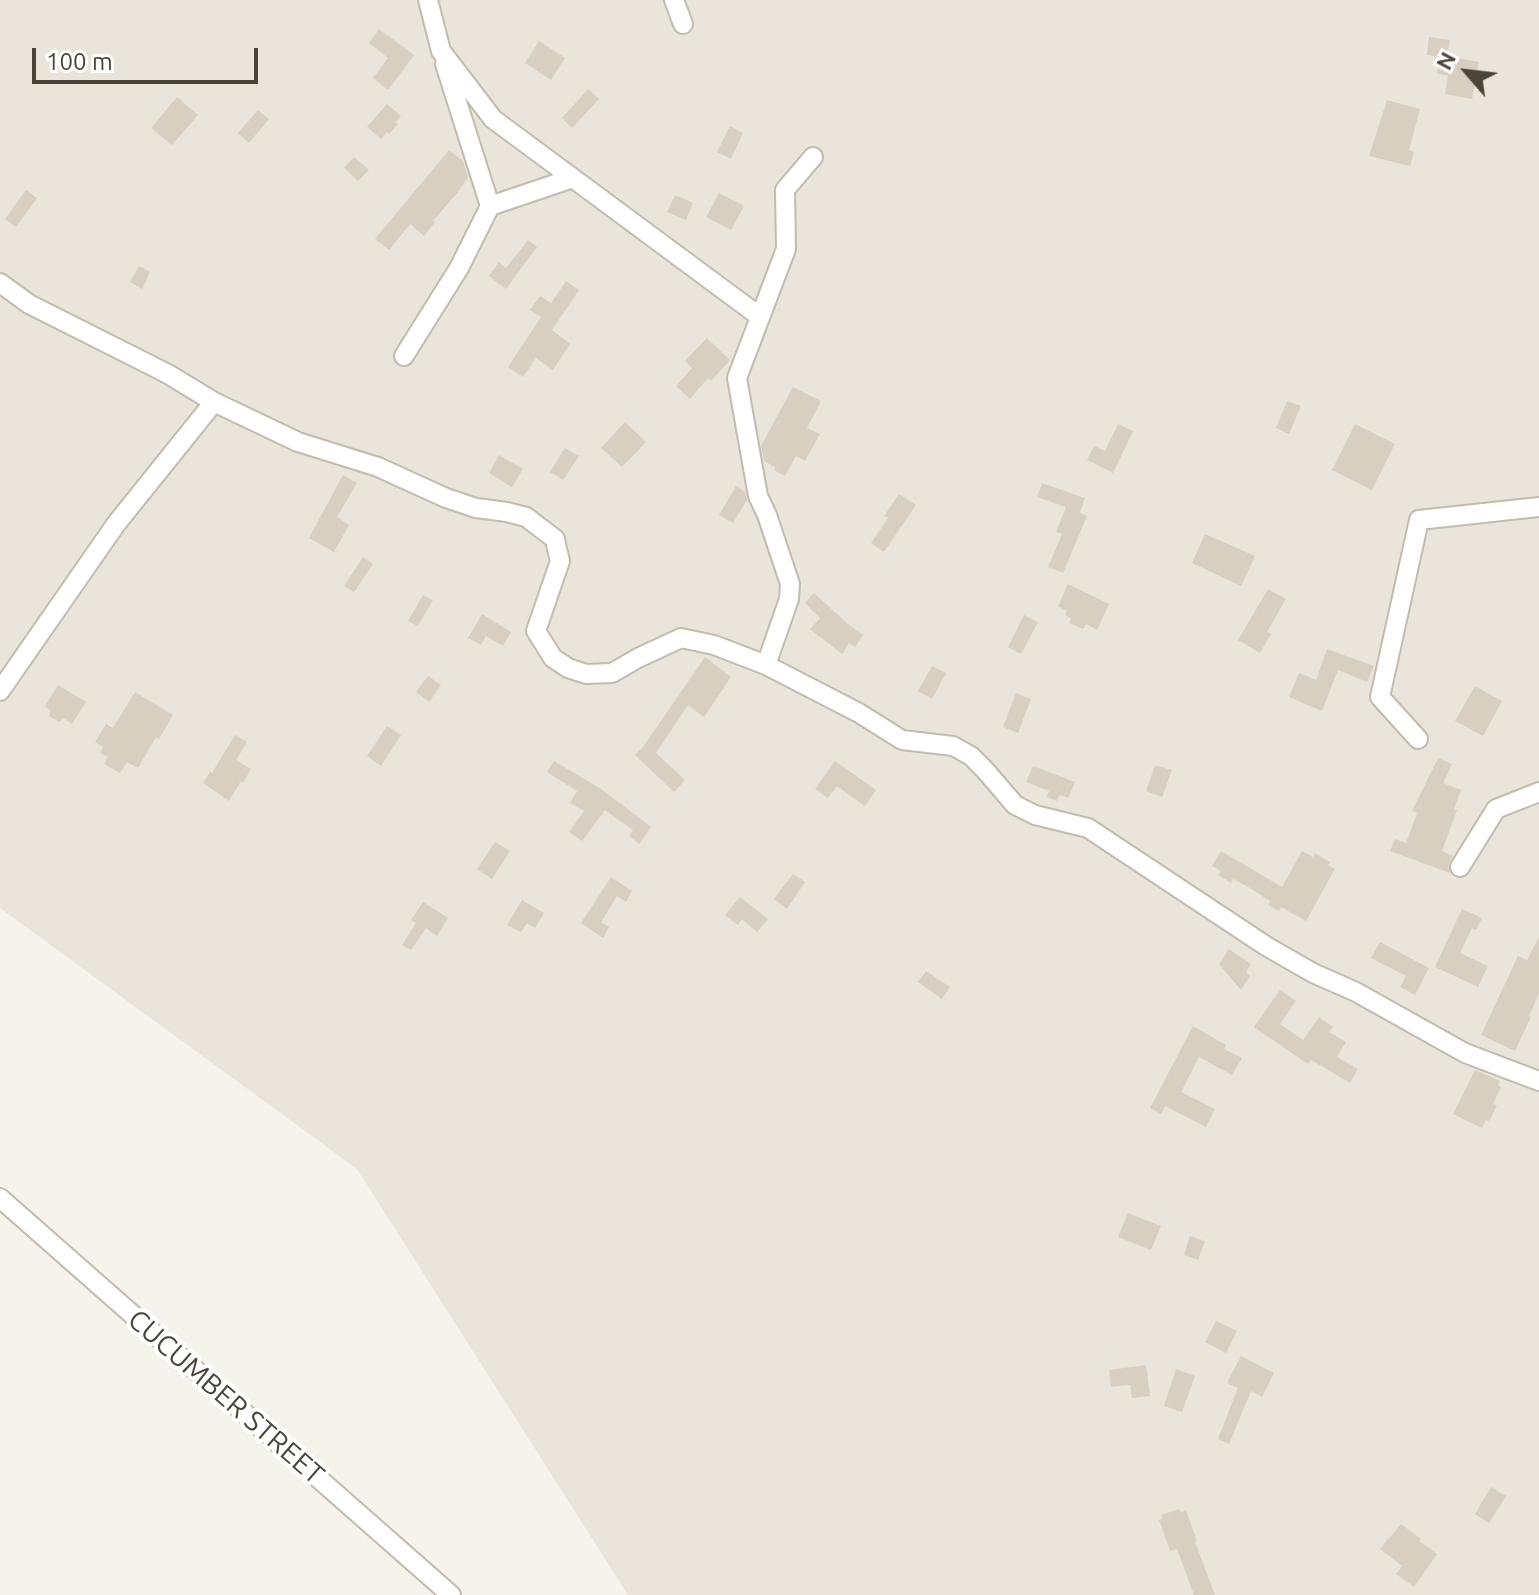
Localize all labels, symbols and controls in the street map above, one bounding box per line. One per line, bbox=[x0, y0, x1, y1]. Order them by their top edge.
scale bar bbox=[36, 32, 262, 82]
north arrow bbox=[1427, 32, 1507, 112]
text: N bbox=[1430, 47, 1460, 74]
text: 100 m bbox=[46, 48, 113, 75]
street label: CUCUMBER STREET bbox=[121, 1303, 331, 1491]

